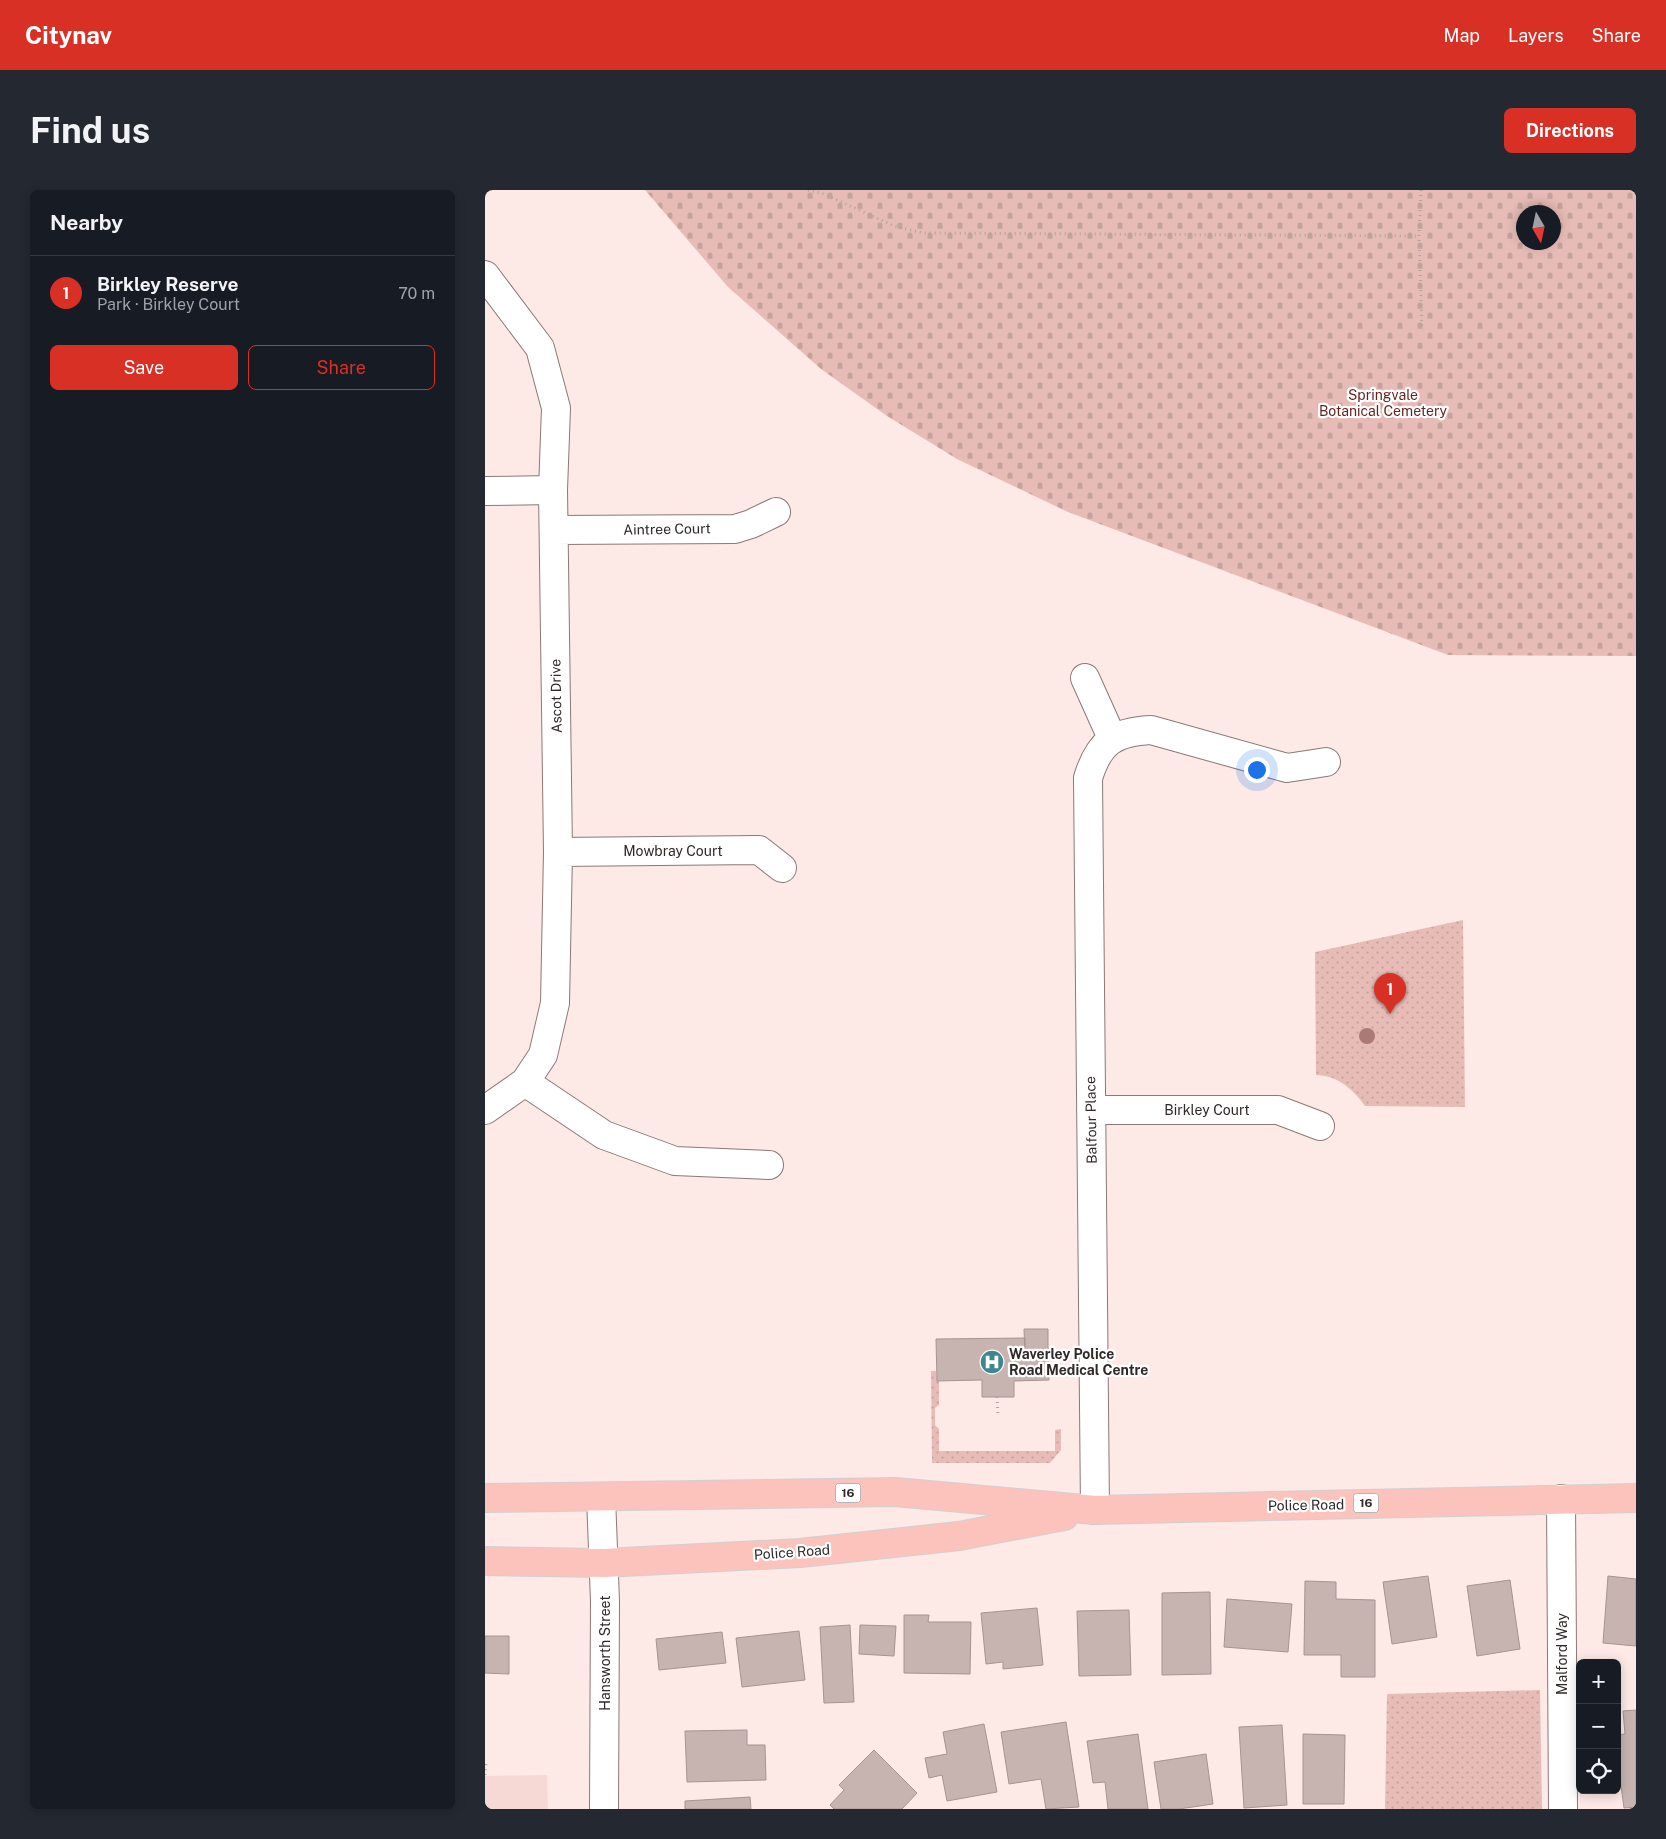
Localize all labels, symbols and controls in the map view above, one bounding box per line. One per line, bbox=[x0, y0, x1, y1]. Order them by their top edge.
text: Citynav bbox=[25, 21, 112, 49]
text: Map bbox=[1444, 25, 1480, 46]
text: Layers bbox=[1508, 25, 1564, 46]
text: Share bbox=[1592, 25, 1641, 46]
button: Directions bbox=[1504, 108, 1636, 153]
text: Find us bbox=[30, 110, 150, 151]
north arrow bbox=[1516, 205, 1561, 250]
text: Nearby bbox=[50, 210, 123, 235]
text: Birkley Reserve bbox=[97, 273, 239, 295]
text: 1 bbox=[63, 284, 69, 303]
text: 70 m bbox=[398, 284, 435, 303]
text: Park · Birkley Court bbox=[97, 295, 240, 314]
button: Save bbox=[50, 345, 238, 390]
button: Share bbox=[248, 345, 435, 390]
park label: Springvale Botanical Cemetery bbox=[1319, 387, 1448, 419]
street label: Aintree Court bbox=[623, 520, 711, 538]
street label: Ascot Drive bbox=[547, 659, 565, 733]
your location bbox=[1244, 757, 1270, 783]
street label: Mowbray Court bbox=[623, 843, 723, 859]
pin: 1 bbox=[1374, 973, 1406, 1014]
street label: Balfour Place bbox=[1082, 1076, 1100, 1164]
street label: Birkley Court bbox=[1164, 1102, 1250, 1118]
place label: Waverley Police Road Medical Centre bbox=[1009, 1346, 1148, 1378]
hospital icon: Waverley Police Road Medical Centre bbox=[979, 1349, 1005, 1375]
road number: 16 bbox=[835, 1484, 861, 1502]
road number: 16 bbox=[1353, 1494, 1379, 1512]
street label: Police Road bbox=[1268, 1496, 1344, 1514]
street label: Police Road bbox=[753, 1541, 831, 1563]
street label: Hansworth Street bbox=[597, 1595, 613, 1711]
street label: Malford Way bbox=[1554, 1613, 1570, 1695]
map controls bbox=[1576, 1659, 1621, 1794]
button: + bbox=[1576, 1659, 1621, 1704]
button: − bbox=[1576, 1704, 1621, 1749]
button: locate bbox=[1576, 1749, 1621, 1794]

